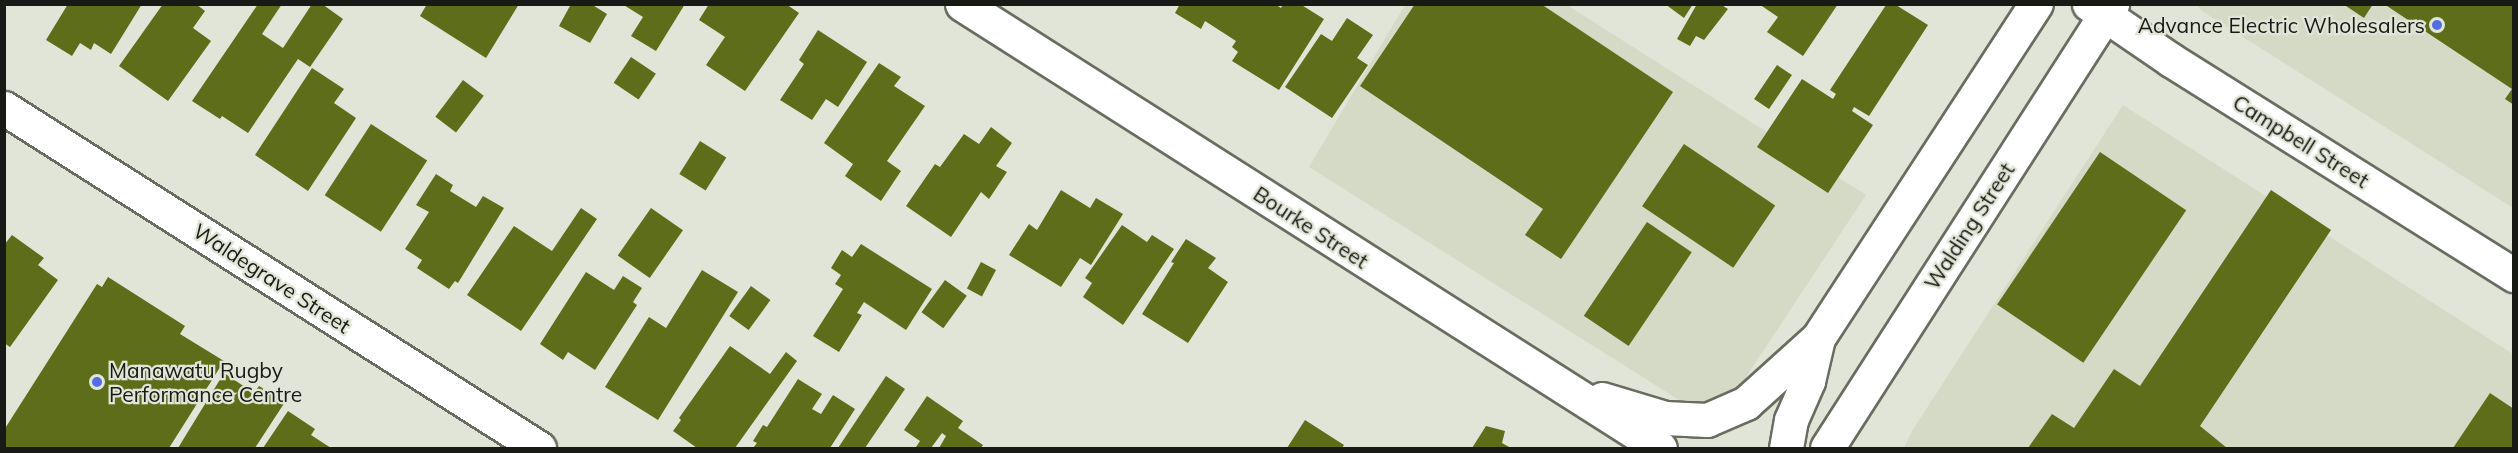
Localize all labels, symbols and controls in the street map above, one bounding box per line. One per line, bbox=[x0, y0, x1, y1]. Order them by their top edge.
place label: Advance Electric Wholesalers bbox=[2138, 12, 2425, 38]
marker: Advance Electric Wholesalers bbox=[2430, 18, 2444, 32]
street label: Campbell Street bbox=[2229, 89, 2373, 193]
street label: Walding Street bbox=[1919, 158, 2019, 294]
street label: Bourke Street bbox=[1249, 181, 1373, 273]
street label: Waldegrave Street bbox=[189, 218, 355, 338]
place label: Manawatu Rugby Performance Centre bbox=[109, 357, 302, 407]
marker: Manawatu Rugby Performance Centre bbox=[90, 375, 104, 389]

